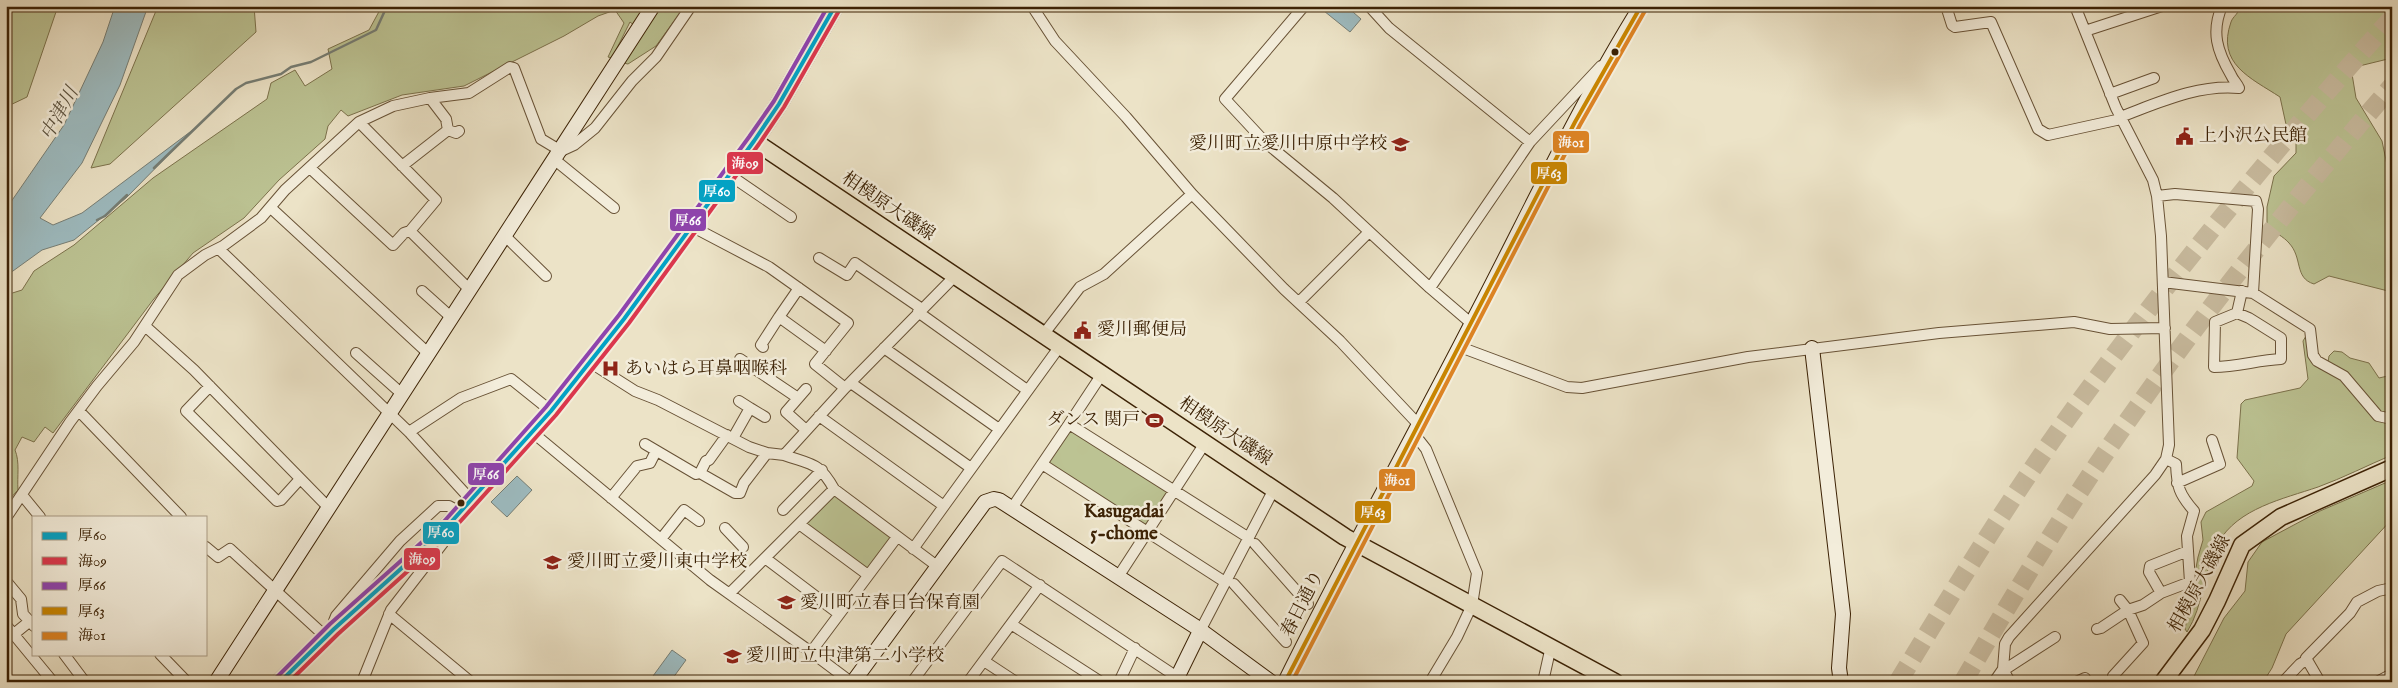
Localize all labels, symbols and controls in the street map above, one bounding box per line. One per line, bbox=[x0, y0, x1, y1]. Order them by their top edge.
unlabelled marker bbox=[1610, 47, 1620, 57]
water label: 中津川 bbox=[36, 82, 85, 145]
place label: 上小沢公民館 bbox=[2199, 125, 2307, 148]
public building icon: 上小沢公民館 bbox=[2175, 126, 2195, 146]
line badge: 海01 bbox=[1552, 130, 1590, 154]
place label: 愛川町立愛川中原中学校 bbox=[1189, 133, 1387, 156]
school or university icon: 愛川町立愛川中原中学校 bbox=[1391, 134, 1411, 154]
text: 海01 bbox=[1558, 134, 1584, 152]
line badge: 海09 bbox=[726, 151, 764, 175]
text: 海09 bbox=[732, 155, 759, 173]
line badge: 厚63 bbox=[1530, 161, 1568, 185]
text: 厚63 bbox=[1536, 165, 1562, 183]
street label: 相模原大磯線 bbox=[837, 167, 939, 247]
line badge: 厚60 bbox=[698, 179, 736, 203]
text: 厚60 bbox=[704, 183, 731, 201]
line badge: 厚66 bbox=[669, 208, 707, 232]
text: 厚66 bbox=[675, 212, 702, 230]
place label: 愛川郵便局 bbox=[1097, 319, 1187, 342]
public building icon: 愛川郵便局 bbox=[1073, 320, 1093, 340]
place label: あいはら耳鼻咽喉科 bbox=[625, 358, 787, 381]
hospital icon: あいはら耳鼻咽喉科 bbox=[601, 359, 621, 379]
street label: 相模原大磯線 bbox=[1174, 392, 1276, 472]
place label: ダンス 関戸 bbox=[1046, 409, 1140, 432]
sports icon: ダンス 関戸 bbox=[1144, 410, 1164, 430]
line badge: 厚66 bbox=[467, 462, 505, 486]
text: 厚66 bbox=[473, 466, 500, 484]
line badge: 海01 bbox=[1378, 468, 1416, 492]
text: 海01 bbox=[1384, 472, 1410, 490]
unlabelled marker bbox=[456, 498, 466, 508]
district label: Kasugadai 5-chome bbox=[1084, 500, 1164, 546]
line badge: 厚63 bbox=[1354, 500, 1392, 524]
text: 厚63 bbox=[1360, 504, 1386, 522]
legend bbox=[32, 516, 208, 656]
line badge: 厚60 bbox=[422, 521, 460, 545]
text: 厚60 bbox=[428, 524, 455, 542]
text: 厚60 bbox=[78, 526, 107, 545]
street label: 相模原大磯線 bbox=[2164, 531, 2236, 637]
line badge: 海09 bbox=[403, 547, 441, 571]
text: 海09 bbox=[409, 551, 436, 569]
place label: 愛川町立愛川東中学校 bbox=[567, 551, 747, 574]
text: 海09 bbox=[78, 552, 107, 571]
school or university icon: 愛川町立愛川東中学校 bbox=[543, 552, 563, 572]
street label: 春日通り bbox=[1276, 567, 1330, 641]
text: 厚66 bbox=[78, 576, 106, 595]
place label: 愛川町立春日台保育園 bbox=[800, 592, 980, 615]
school or university icon: 愛川町立春日台保育園 bbox=[776, 593, 796, 613]
text: 厚63 bbox=[78, 602, 105, 621]
text: 海01 bbox=[78, 626, 106, 645]
place label: 愛川町立中津第二小学校 bbox=[746, 645, 944, 668]
school or university icon: 愛川町立中津第二小学校 bbox=[722, 646, 742, 666]

